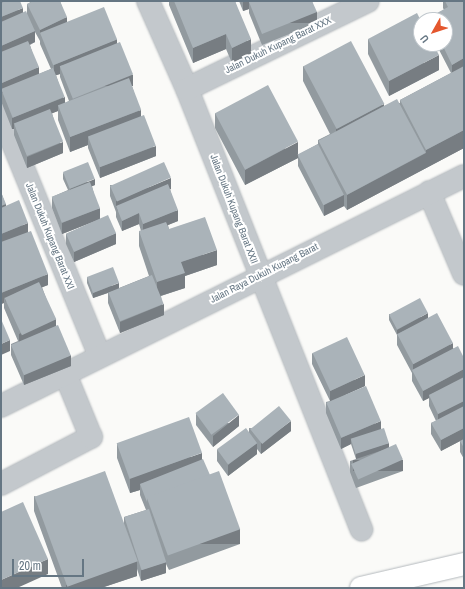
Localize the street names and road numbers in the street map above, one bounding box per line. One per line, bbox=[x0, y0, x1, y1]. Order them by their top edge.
street label: Jalan Dukuh Kupang Barat XXX bbox=[223, 14, 333, 76]
street label: Jalan Dukuh Kupang Barat XXII bbox=[208, 153, 260, 265]
street label: Jalan Dukuh Kupang Barat XXI bbox=[23, 181, 77, 291]
street label: Jalan Raya Dukuh Kupang Barat bbox=[208, 241, 320, 305]

